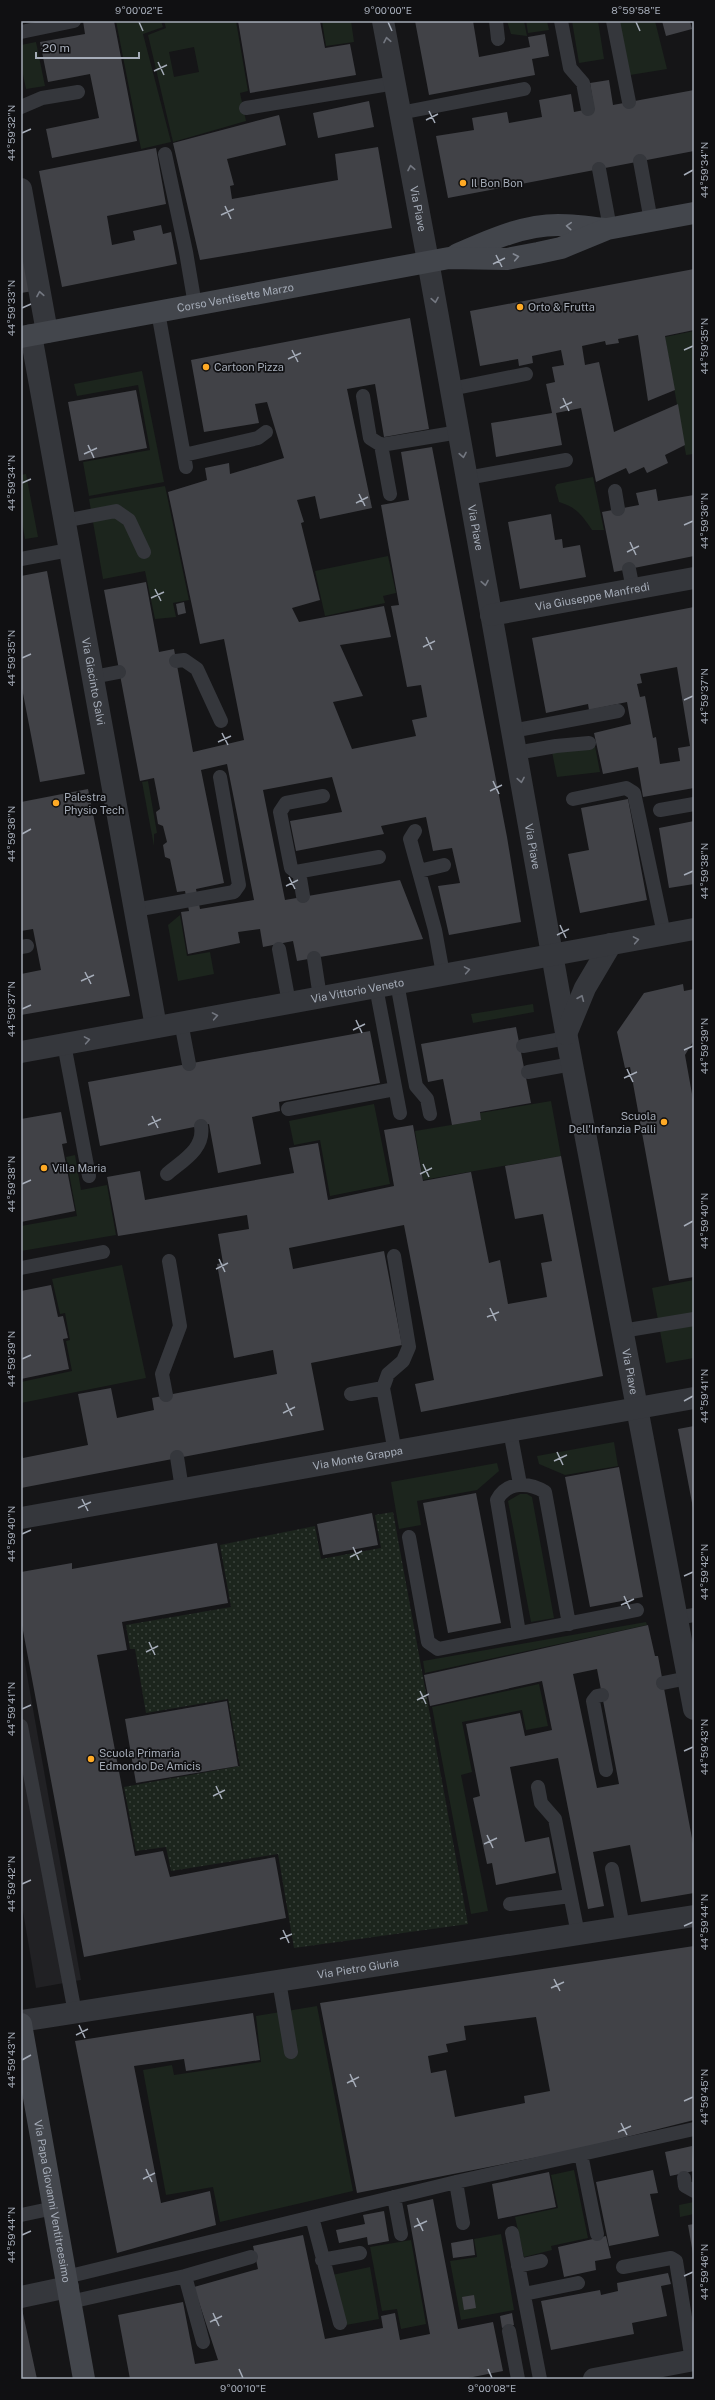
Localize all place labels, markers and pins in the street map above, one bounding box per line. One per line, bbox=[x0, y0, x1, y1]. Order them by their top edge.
place label: Il Bon Bon bbox=[471, 177, 523, 189]
marker: Il Bon Bon bbox=[458, 178, 468, 188]
place label: Orto & Frutta bbox=[528, 301, 595, 313]
marker: Orto & Frutta bbox=[515, 302, 525, 312]
place label: Cartoon Pizza bbox=[214, 361, 284, 373]
marker: Cartoon Pizza bbox=[201, 362, 211, 372]
place label: Palestra Physio Tech bbox=[64, 791, 124, 816]
marker: Palestra Physio Tech bbox=[51, 798, 61, 808]
place label: Scuola Dell'Infanzia Palli bbox=[568, 1110, 656, 1135]
marker: Scuola Dell'Infanzia Palli bbox=[659, 1117, 669, 1127]
place label: Villa Maria bbox=[52, 1162, 106, 1174]
marker: Villa Maria bbox=[39, 1163, 49, 1173]
place label: Scuola Primaria Edmondo De Amicis bbox=[99, 1747, 201, 1772]
marker: Scuola Primaria Edmondo De Amicis bbox=[86, 1754, 96, 1764]

